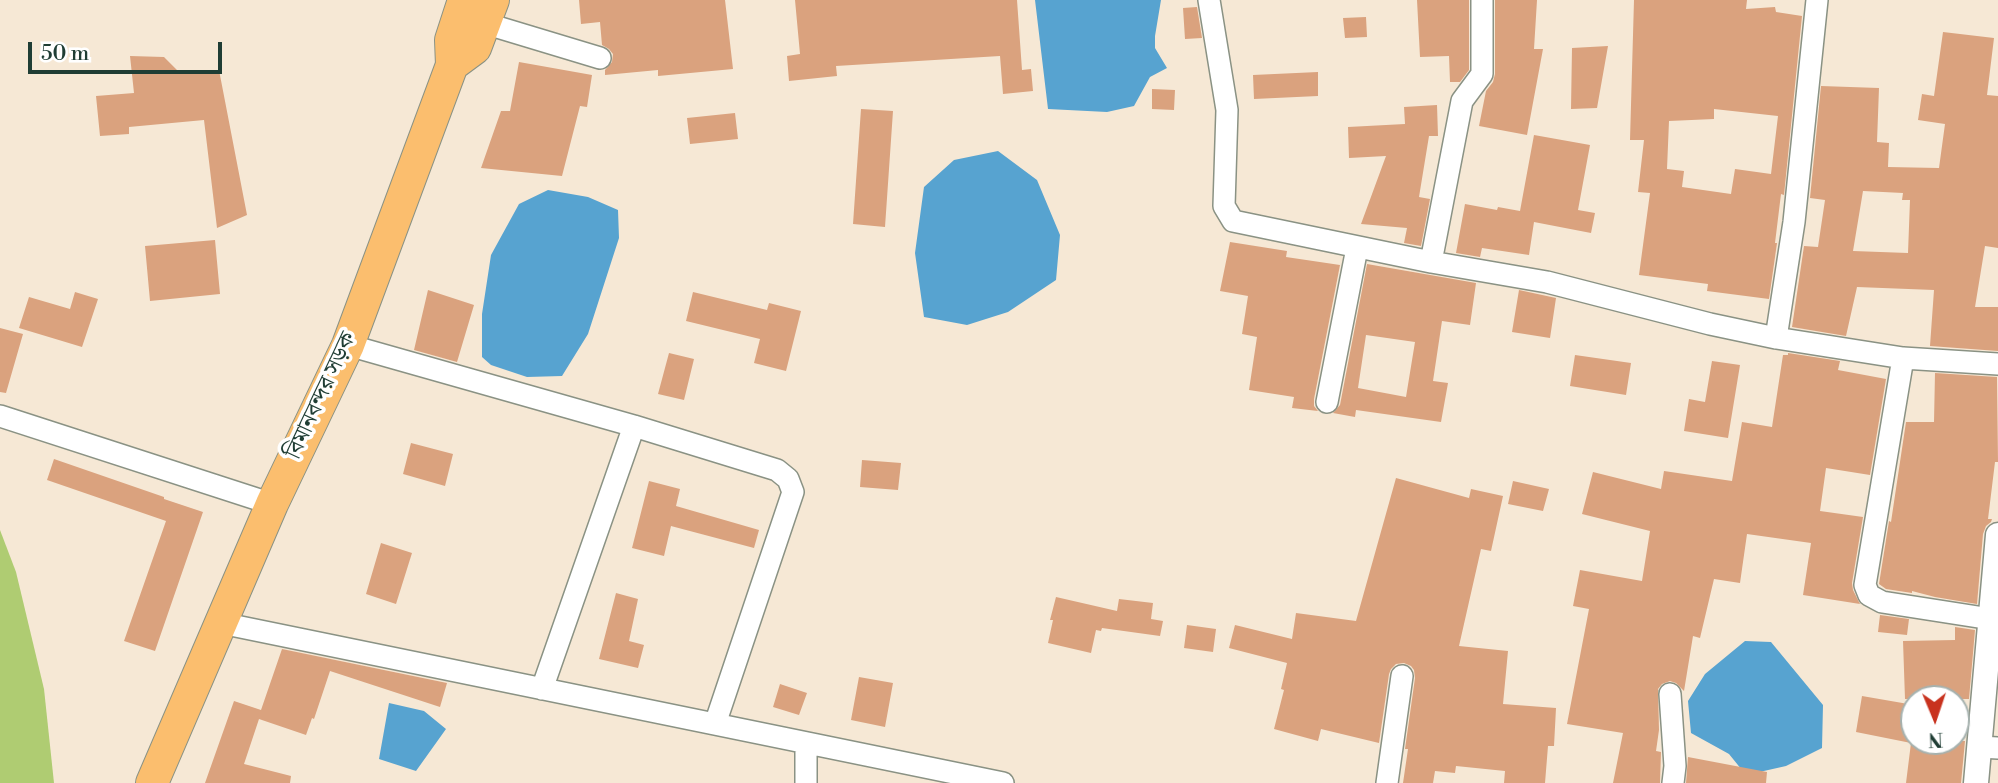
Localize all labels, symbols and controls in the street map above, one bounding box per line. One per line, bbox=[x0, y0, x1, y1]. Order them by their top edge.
scale bar bbox=[32, 28, 226, 72]
text: 50 m bbox=[41, 41, 89, 67]
street label: বিমানবন্দর সড়ক bbox=[281, 328, 363, 464]
north arrow bbox=[1900, 685, 1970, 755]
text: N bbox=[1928, 727, 1944, 751]

